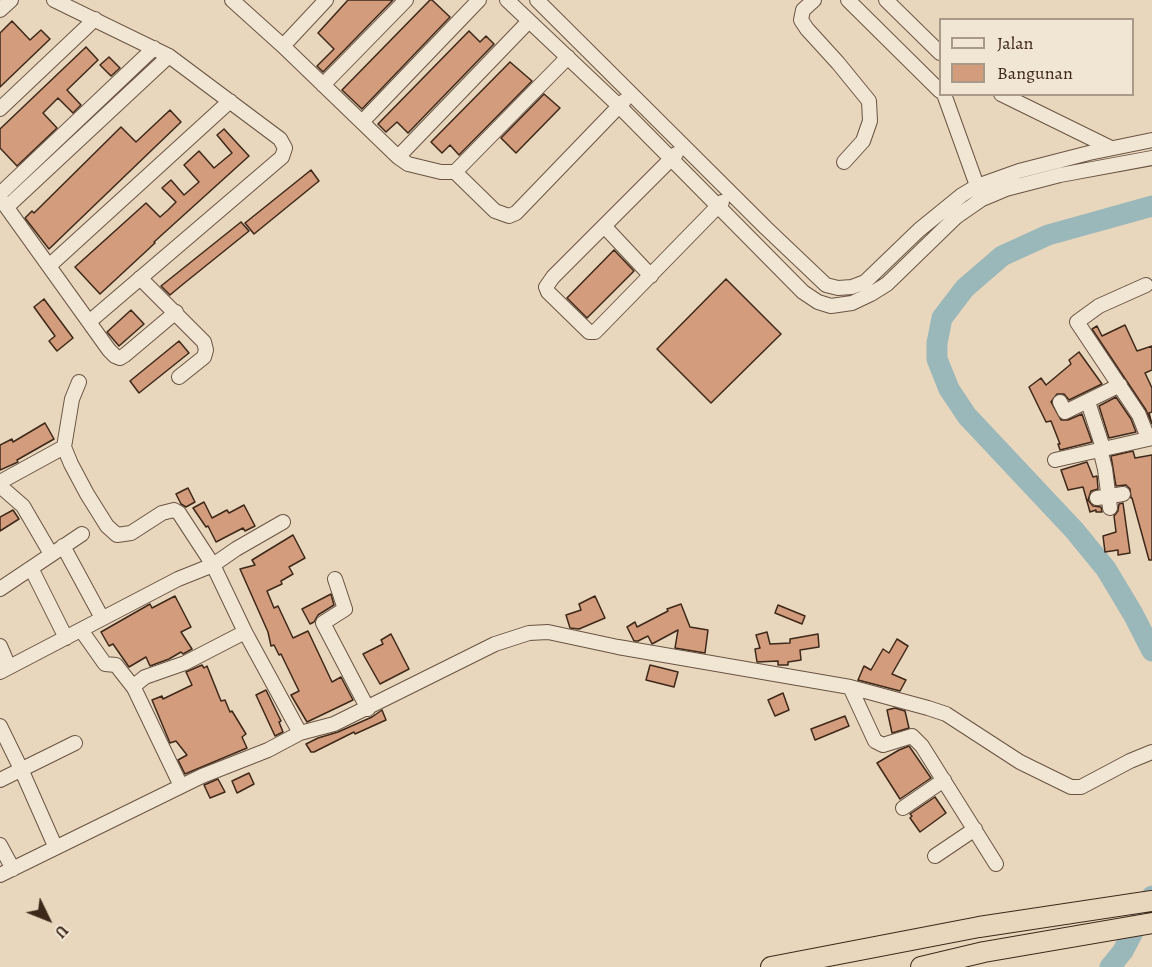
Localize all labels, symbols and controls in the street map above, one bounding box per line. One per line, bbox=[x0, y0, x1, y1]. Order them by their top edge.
legend bbox=[939, 18, 1134, 96]
text: Jalan bbox=[997, 31, 1033, 55]
text: Bangunan bbox=[997, 61, 1073, 85]
north arrow bbox=[18, 889, 78, 949]
text: U bbox=[50, 920, 73, 943]

